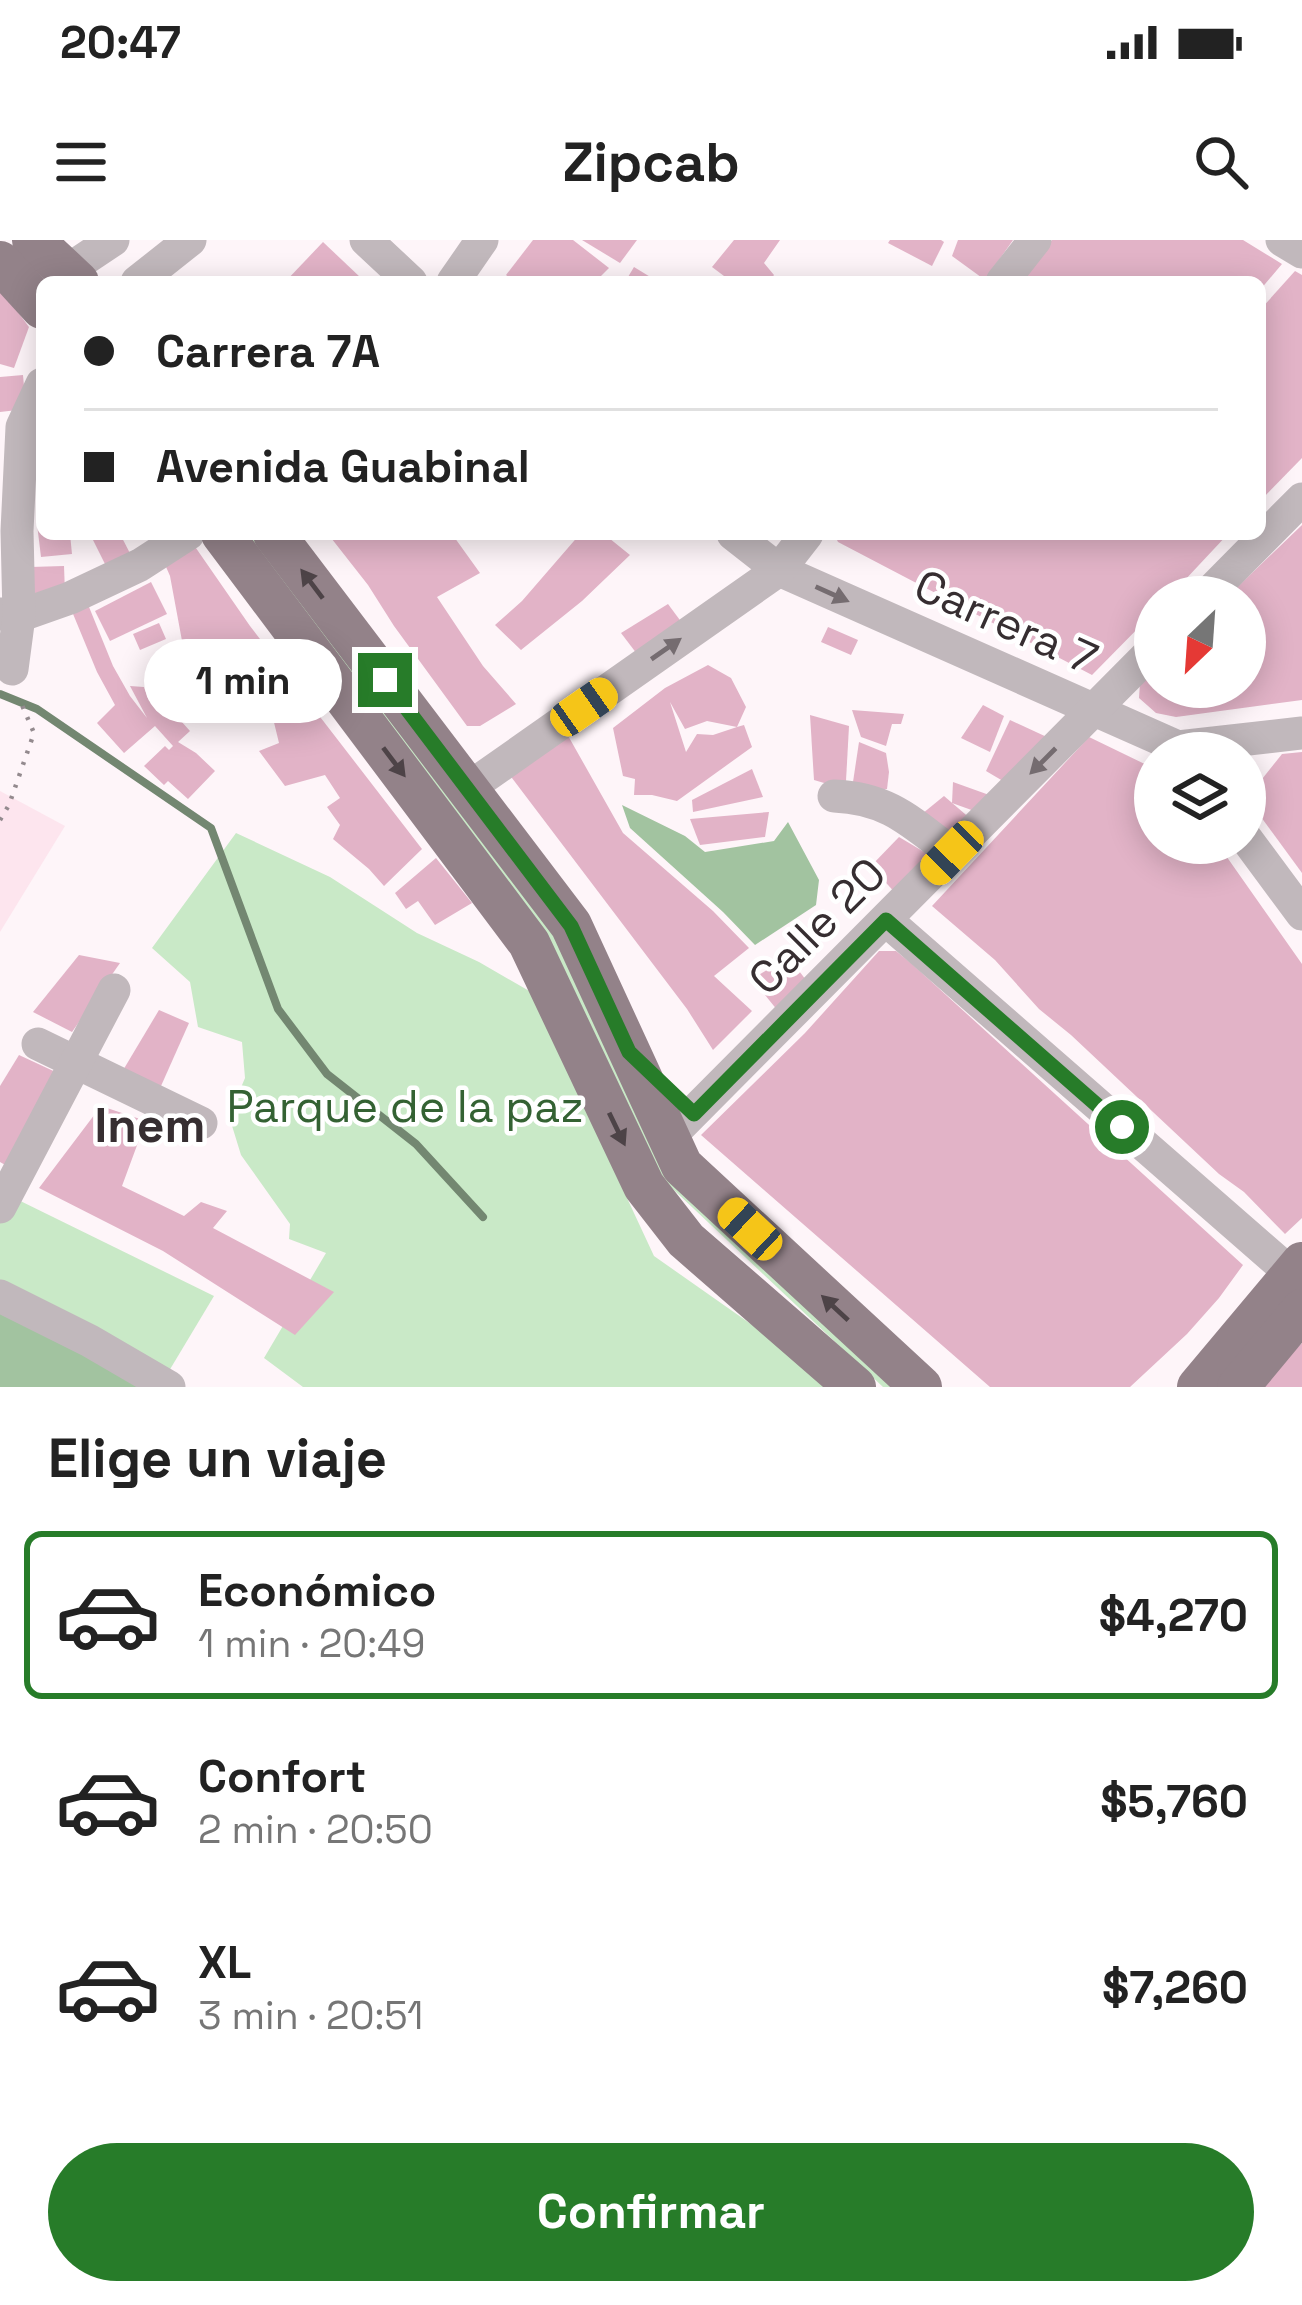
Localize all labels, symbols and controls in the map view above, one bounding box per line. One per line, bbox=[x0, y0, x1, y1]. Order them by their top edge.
text: 20:47 bbox=[60, 14, 181, 71]
text: Zipcab bbox=[562, 128, 740, 197]
icon: menu bbox=[48, 129, 114, 195]
icon: search bbox=[1188, 129, 1254, 195]
text: Carrera 7A bbox=[156, 323, 380, 380]
text: Avenida Guabinal bbox=[156, 438, 530, 495]
street label: Carrera 7 bbox=[906, 557, 1106, 687]
one-way arrow bbox=[300, 568, 324, 599]
north arrow bbox=[1134, 576, 1266, 708]
map controls bbox=[1134, 576, 1266, 864]
one-way arrow bbox=[815, 584, 850, 604]
callout: 1 min bbox=[145, 638, 343, 722]
one-way arrow bbox=[650, 638, 682, 661]
route end bbox=[358, 653, 412, 707]
text: 1 min bbox=[195, 656, 291, 705]
car bbox=[544, 672, 624, 742]
button: layers bbox=[1134, 732, 1266, 864]
one-way arrow bbox=[381, 746, 405, 777]
one-way arrow bbox=[1029, 747, 1057, 775]
car bbox=[914, 815, 990, 891]
street label: Calle 20 bbox=[736, 845, 898, 1007]
park label: Parque de la paz bbox=[226, 1078, 584, 1135]
district label: Inem bbox=[95, 1095, 205, 1156]
route start bbox=[1095, 1100, 1149, 1154]
one-way arrow bbox=[607, 1112, 627, 1147]
car bbox=[711, 1191, 789, 1267]
one-way arrow bbox=[820, 1294, 849, 1322]
text: Elige un viaje bbox=[48, 1424, 387, 1493]
icon: car bbox=[54, 1561, 162, 1669]
text: Económico bbox=[198, 1562, 436, 1619]
text: $4,270 bbox=[1099, 1587, 1248, 1644]
text: 1 min · 20:49 bbox=[198, 1619, 425, 1668]
icon: car bbox=[54, 1747, 162, 1855]
text: Confort bbox=[198, 1748, 366, 1805]
text: $5,760 bbox=[1100, 1773, 1248, 1830]
text: 2 min · 20:50 bbox=[198, 1805, 433, 1854]
icon: car bbox=[54, 1933, 162, 2041]
text: XL bbox=[198, 1934, 251, 1991]
text: $7,260 bbox=[1102, 1959, 1248, 2016]
text: 3 min · 20:51 bbox=[198, 1991, 423, 2040]
button: Confirmar bbox=[48, 2143, 1254, 2281]

